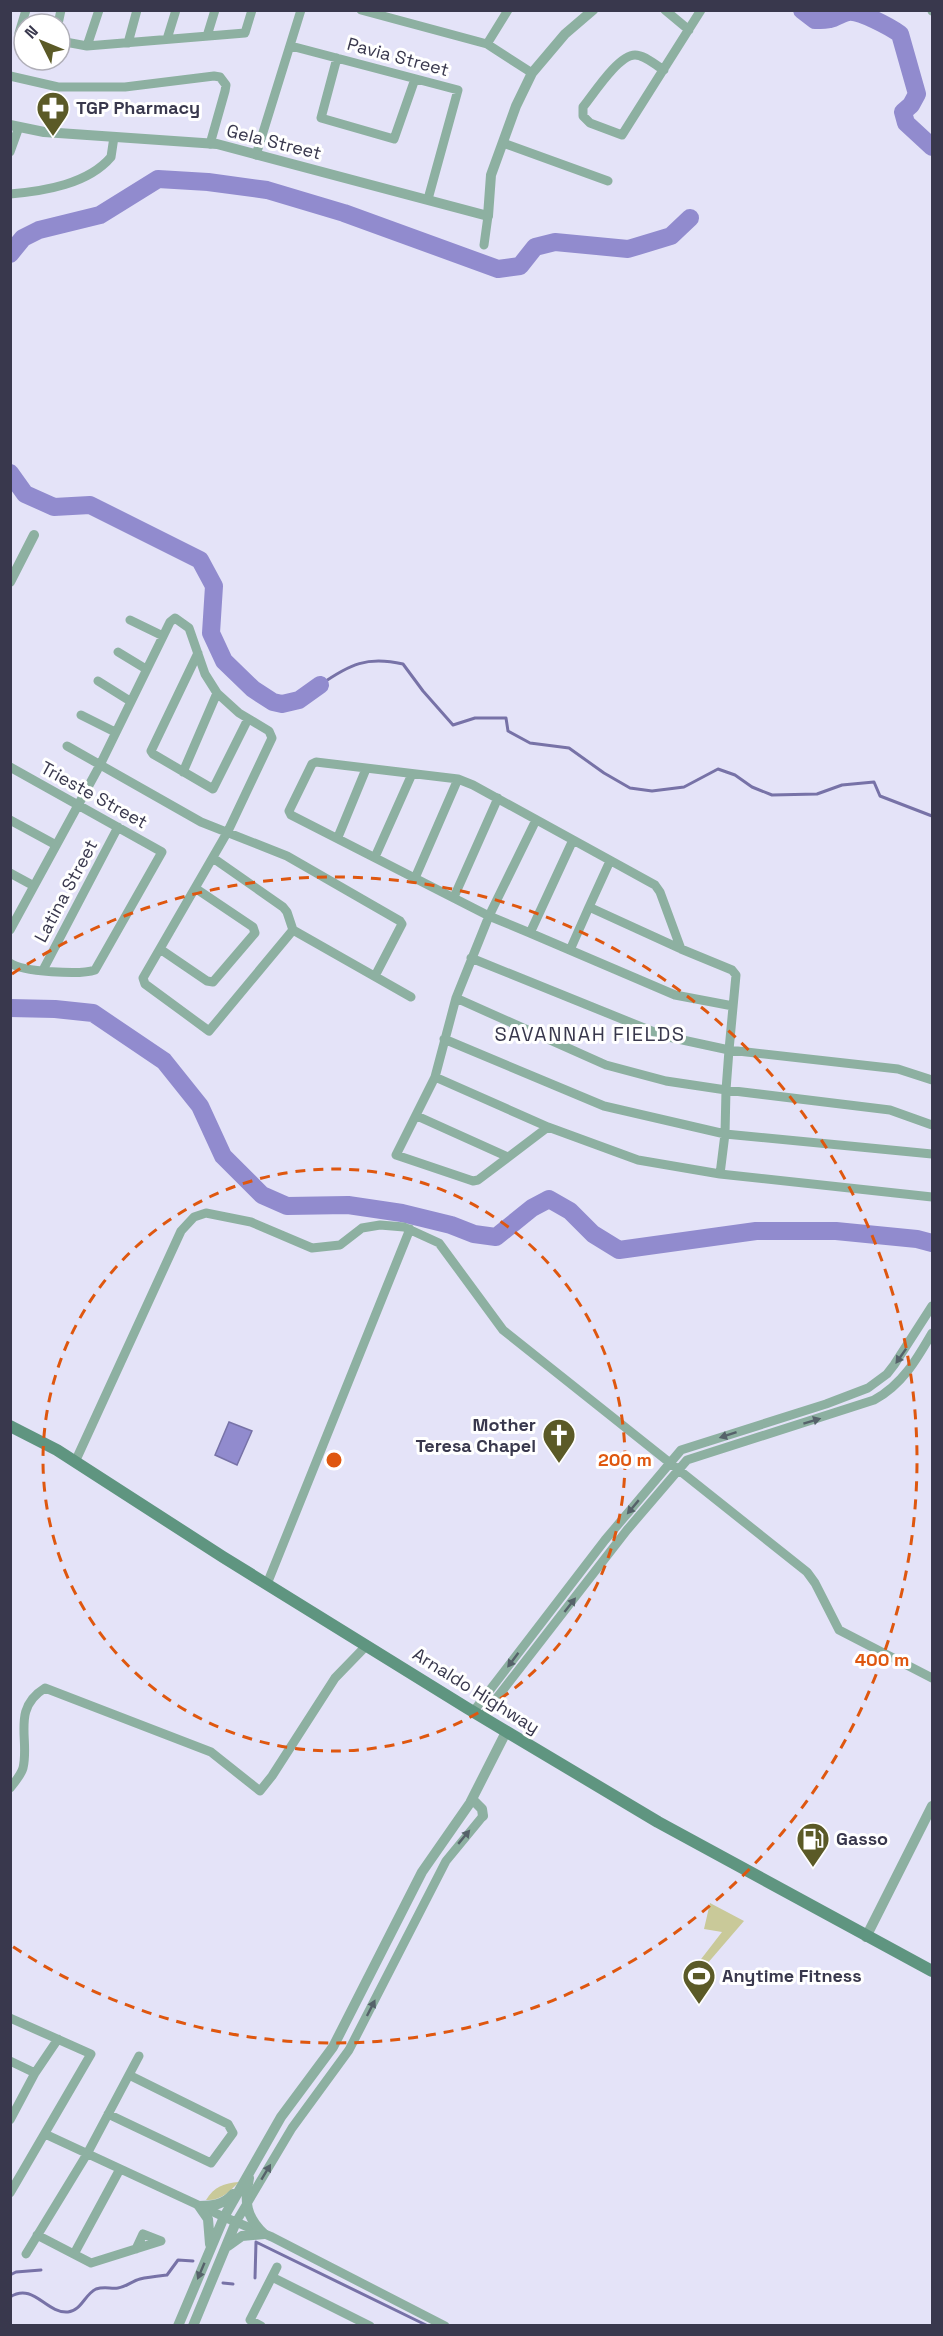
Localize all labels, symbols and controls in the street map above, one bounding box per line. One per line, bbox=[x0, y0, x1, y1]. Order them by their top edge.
north arrow bbox=[12, 12, 72, 72]
text: N bbox=[20, 21, 43, 43]
street label: Pavia Street bbox=[345, 32, 452, 81]
pharmacy icon: TGP Pharmacy bbox=[35, 90, 71, 137]
place label: TGP Pharmacy bbox=[76, 96, 200, 119]
street label: Gela Street bbox=[224, 119, 324, 164]
street label: Trieste Street bbox=[37, 756, 152, 833]
street label: Latina Street bbox=[29, 835, 102, 946]
district label: SAVANNAH FIELDS bbox=[495, 1021, 686, 1047]
one-way arrow bbox=[895, 1347, 907, 1363]
place label: Mother Teresa Chapel bbox=[415, 1413, 536, 1457]
one-way arrow bbox=[803, 1416, 821, 1425]
church icon: Mother Teresa Chapel bbox=[541, 1417, 577, 1464]
one-way arrow bbox=[719, 1431, 737, 1440]
text: 200 m bbox=[598, 1448, 652, 1471]
centre of rings bbox=[324, 1450, 344, 1470]
one-way arrow bbox=[627, 1499, 640, 1514]
one-way arrow bbox=[563, 1597, 576, 1613]
street label: Arnaldo Highway bbox=[409, 1642, 544, 1739]
text: 400 m bbox=[855, 1648, 909, 1671]
one-way arrow bbox=[507, 1652, 519, 1668]
fuel station icon: Gasso bbox=[795, 1821, 831, 1868]
place label: Gasso bbox=[836, 1827, 888, 1850]
one-way arrow bbox=[458, 1829, 471, 1845]
sports icon: Anytime Fitness bbox=[681, 1958, 717, 2005]
place label: Anytime Fitness bbox=[722, 1964, 862, 1987]
one-way arrow bbox=[366, 1999, 376, 2016]
one-way arrow bbox=[261, 2164, 272, 2180]
one-way arrow bbox=[196, 2262, 205, 2280]

